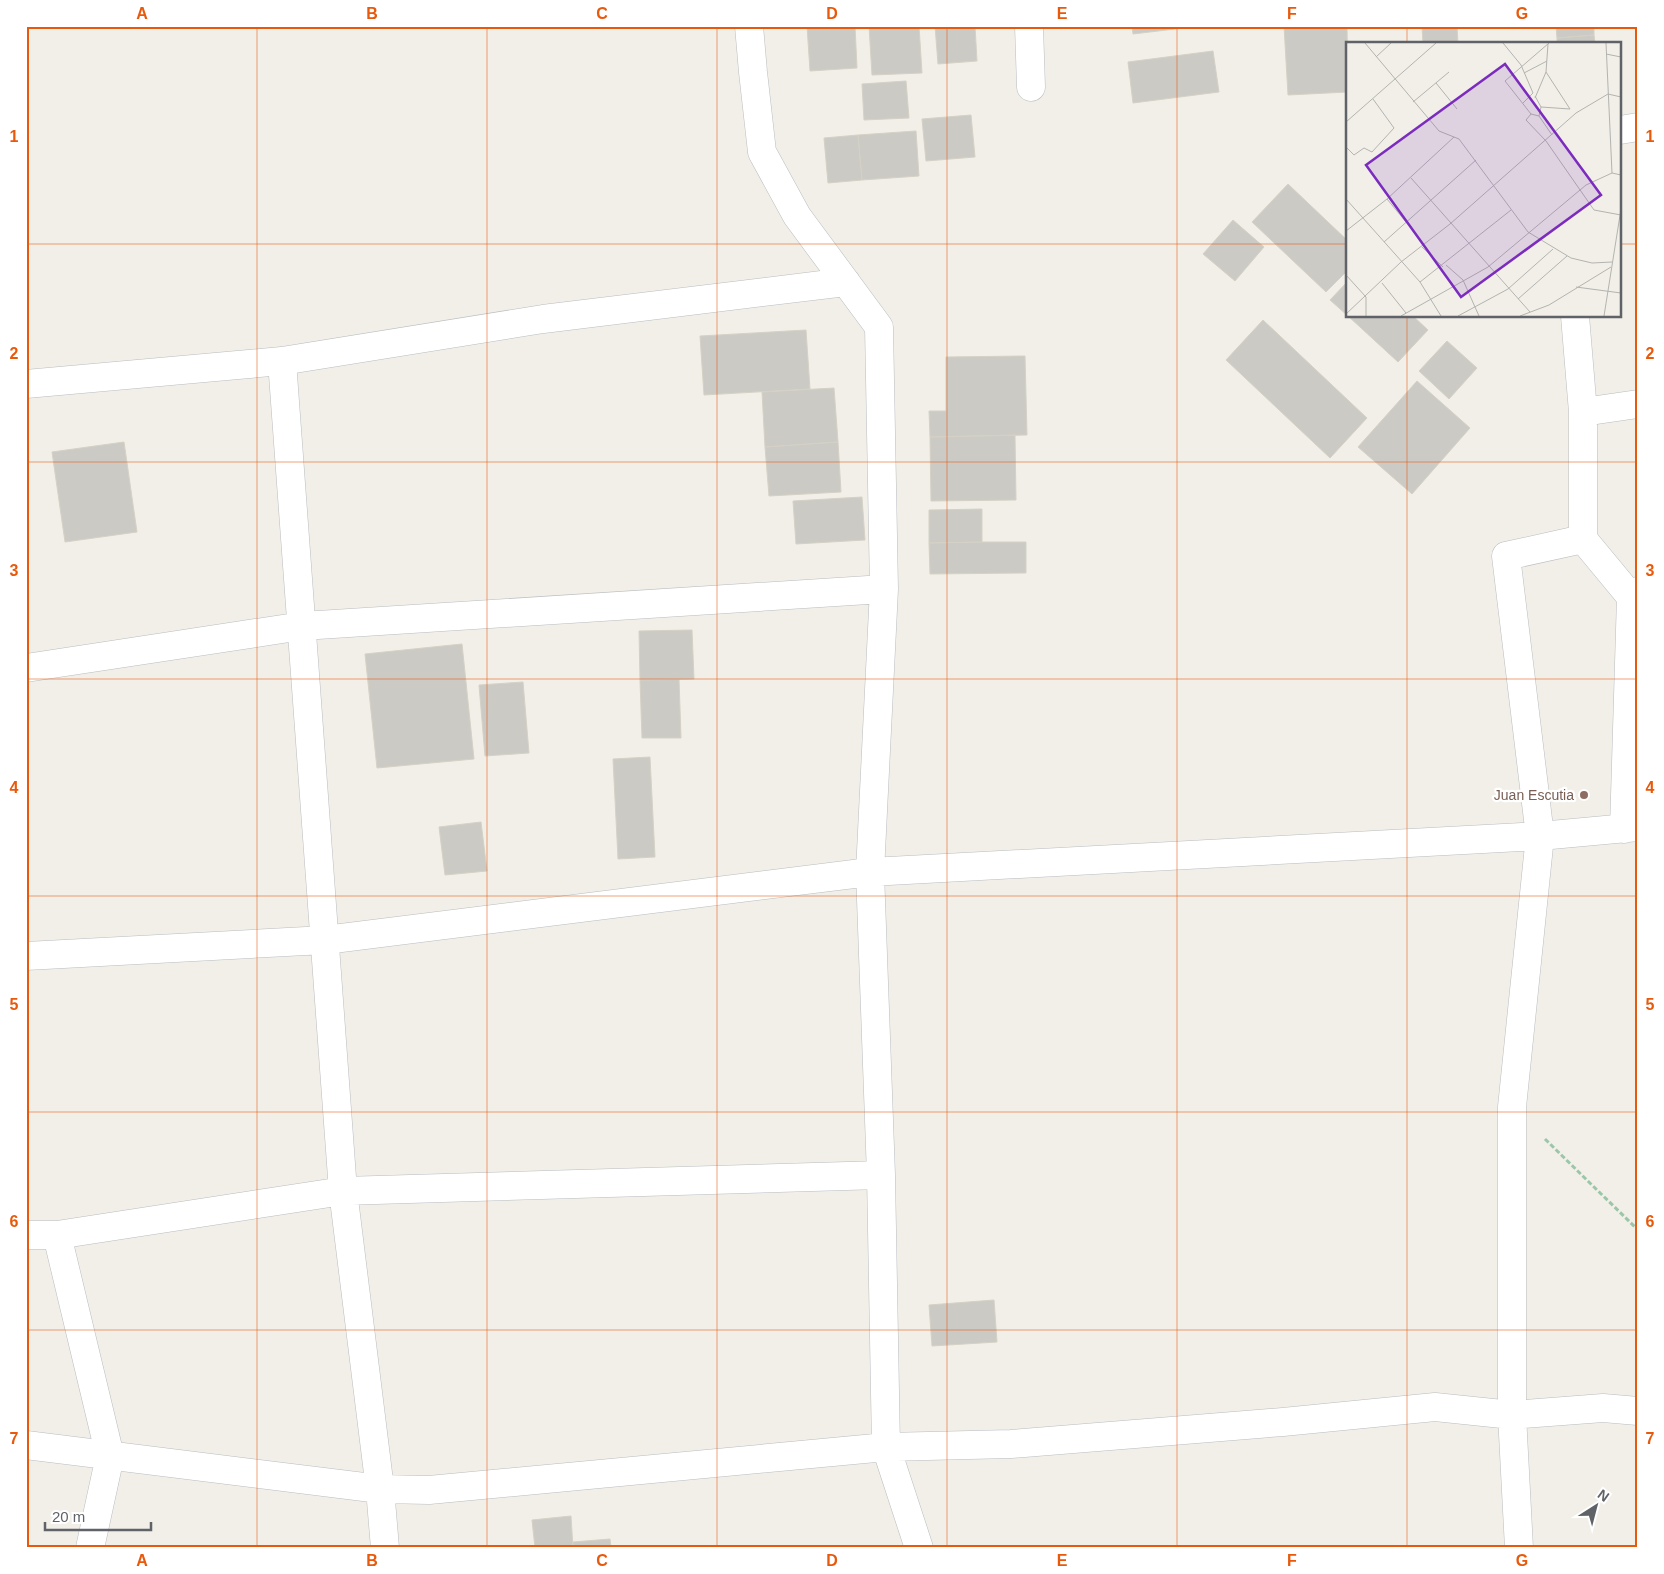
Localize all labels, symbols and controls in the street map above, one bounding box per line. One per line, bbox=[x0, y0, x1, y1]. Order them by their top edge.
text: A bbox=[136, 5, 148, 22]
text: B bbox=[366, 5, 378, 22]
text: C bbox=[596, 5, 608, 22]
text: D bbox=[826, 5, 838, 22]
text: E bbox=[1057, 5, 1068, 22]
text: F bbox=[1287, 5, 1297, 22]
text: G bbox=[1516, 5, 1528, 22]
inset map bbox=[1346, 42, 1622, 318]
text: 1 bbox=[10, 128, 19, 145]
text: 1 bbox=[1646, 128, 1655, 145]
text: 2 bbox=[10, 345, 19, 362]
text: 2 bbox=[1646, 345, 1655, 362]
text: 3 bbox=[10, 562, 19, 579]
text: 3 bbox=[1646, 562, 1655, 579]
text: 4 bbox=[10, 779, 19, 796]
text: 4 bbox=[1646, 779, 1655, 796]
place label: Juan Escutia bbox=[1494, 787, 1574, 803]
marker: Juan Escutia bbox=[1578, 789, 1590, 801]
text: 5 bbox=[10, 996, 19, 1013]
text: 5 bbox=[1646, 996, 1655, 1013]
text: 6 bbox=[10, 1213, 19, 1230]
text: 6 bbox=[1646, 1213, 1655, 1230]
text: 7 bbox=[10, 1430, 19, 1447]
text: 7 bbox=[1646, 1430, 1655, 1447]
north arrow bbox=[1572, 1482, 1622, 1532]
text: N bbox=[1595, 1486, 1612, 1505]
scale bar bbox=[45, 1499, 151, 1531]
text: 20 m bbox=[52, 1508, 85, 1525]
text: A bbox=[136, 1552, 148, 1569]
text: B bbox=[366, 1552, 378, 1569]
text: C bbox=[596, 1552, 608, 1569]
text: D bbox=[826, 1552, 838, 1569]
text: E bbox=[1057, 1552, 1068, 1569]
text: F bbox=[1287, 1552, 1297, 1569]
text: G bbox=[1516, 1552, 1528, 1569]

